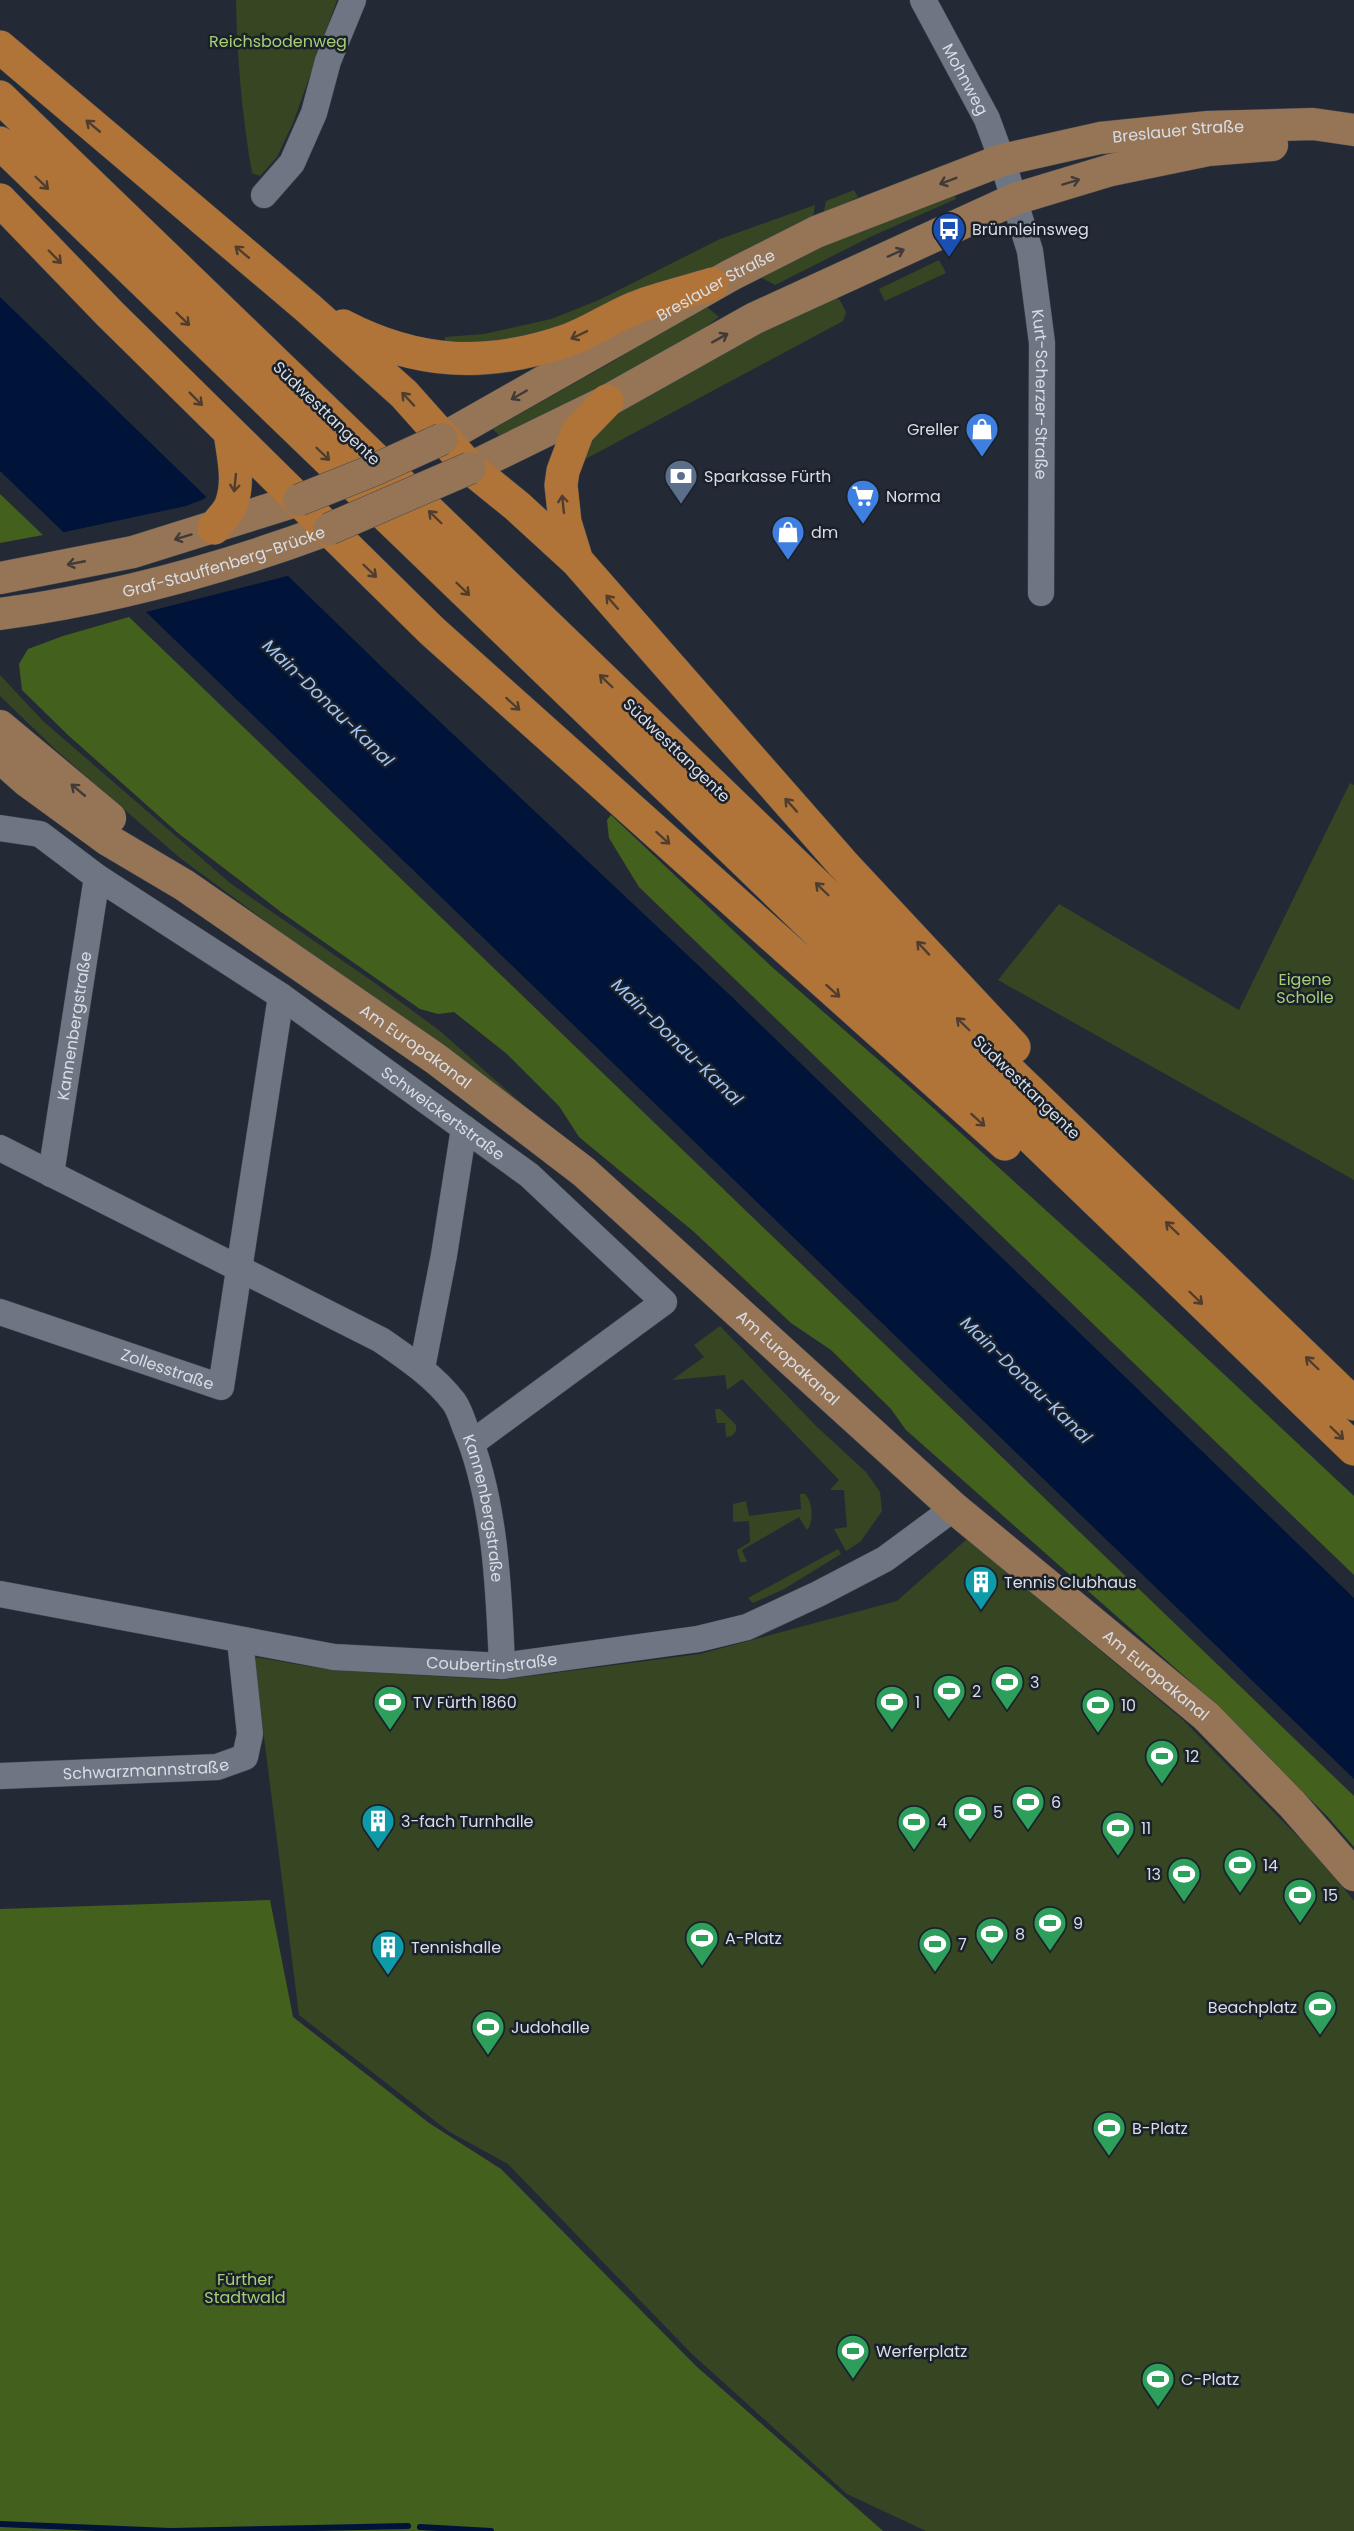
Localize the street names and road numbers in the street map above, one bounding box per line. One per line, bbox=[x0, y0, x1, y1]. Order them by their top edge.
street label: Mohnweg bbox=[936, 40, 994, 119]
street label: Breslauer Straße bbox=[1111, 115, 1244, 149]
street label: Breslauer Straße bbox=[652, 244, 779, 327]
street label: Kurt-Scherzer-Straße bbox=[1026, 308, 1053, 480]
street label: Südwesttangente bbox=[268, 356, 386, 471]
street label: Graf-Stauffenberg-Brücke bbox=[120, 520, 328, 603]
street label: Südwesttangente bbox=[618, 693, 736, 808]
street label: Kannenbergstraße bbox=[52, 950, 97, 1102]
street label: Am Europakanal bbox=[355, 999, 476, 1094]
street label: Südwesttangente bbox=[968, 1030, 1086, 1145]
street label: Schweickertstraße bbox=[376, 1061, 510, 1166]
street label: Am Europakanal bbox=[731, 1305, 845, 1411]
street label: Zollesstraße bbox=[118, 1343, 217, 1396]
street label: Kannenbergstraße bbox=[457, 1431, 508, 1583]
street label: Am Europakanal bbox=[1098, 1624, 1214, 1726]
street label: Coubertinstraße bbox=[426, 1648, 559, 1678]
street label: Schwarzmannstraße bbox=[62, 1753, 232, 1785]

